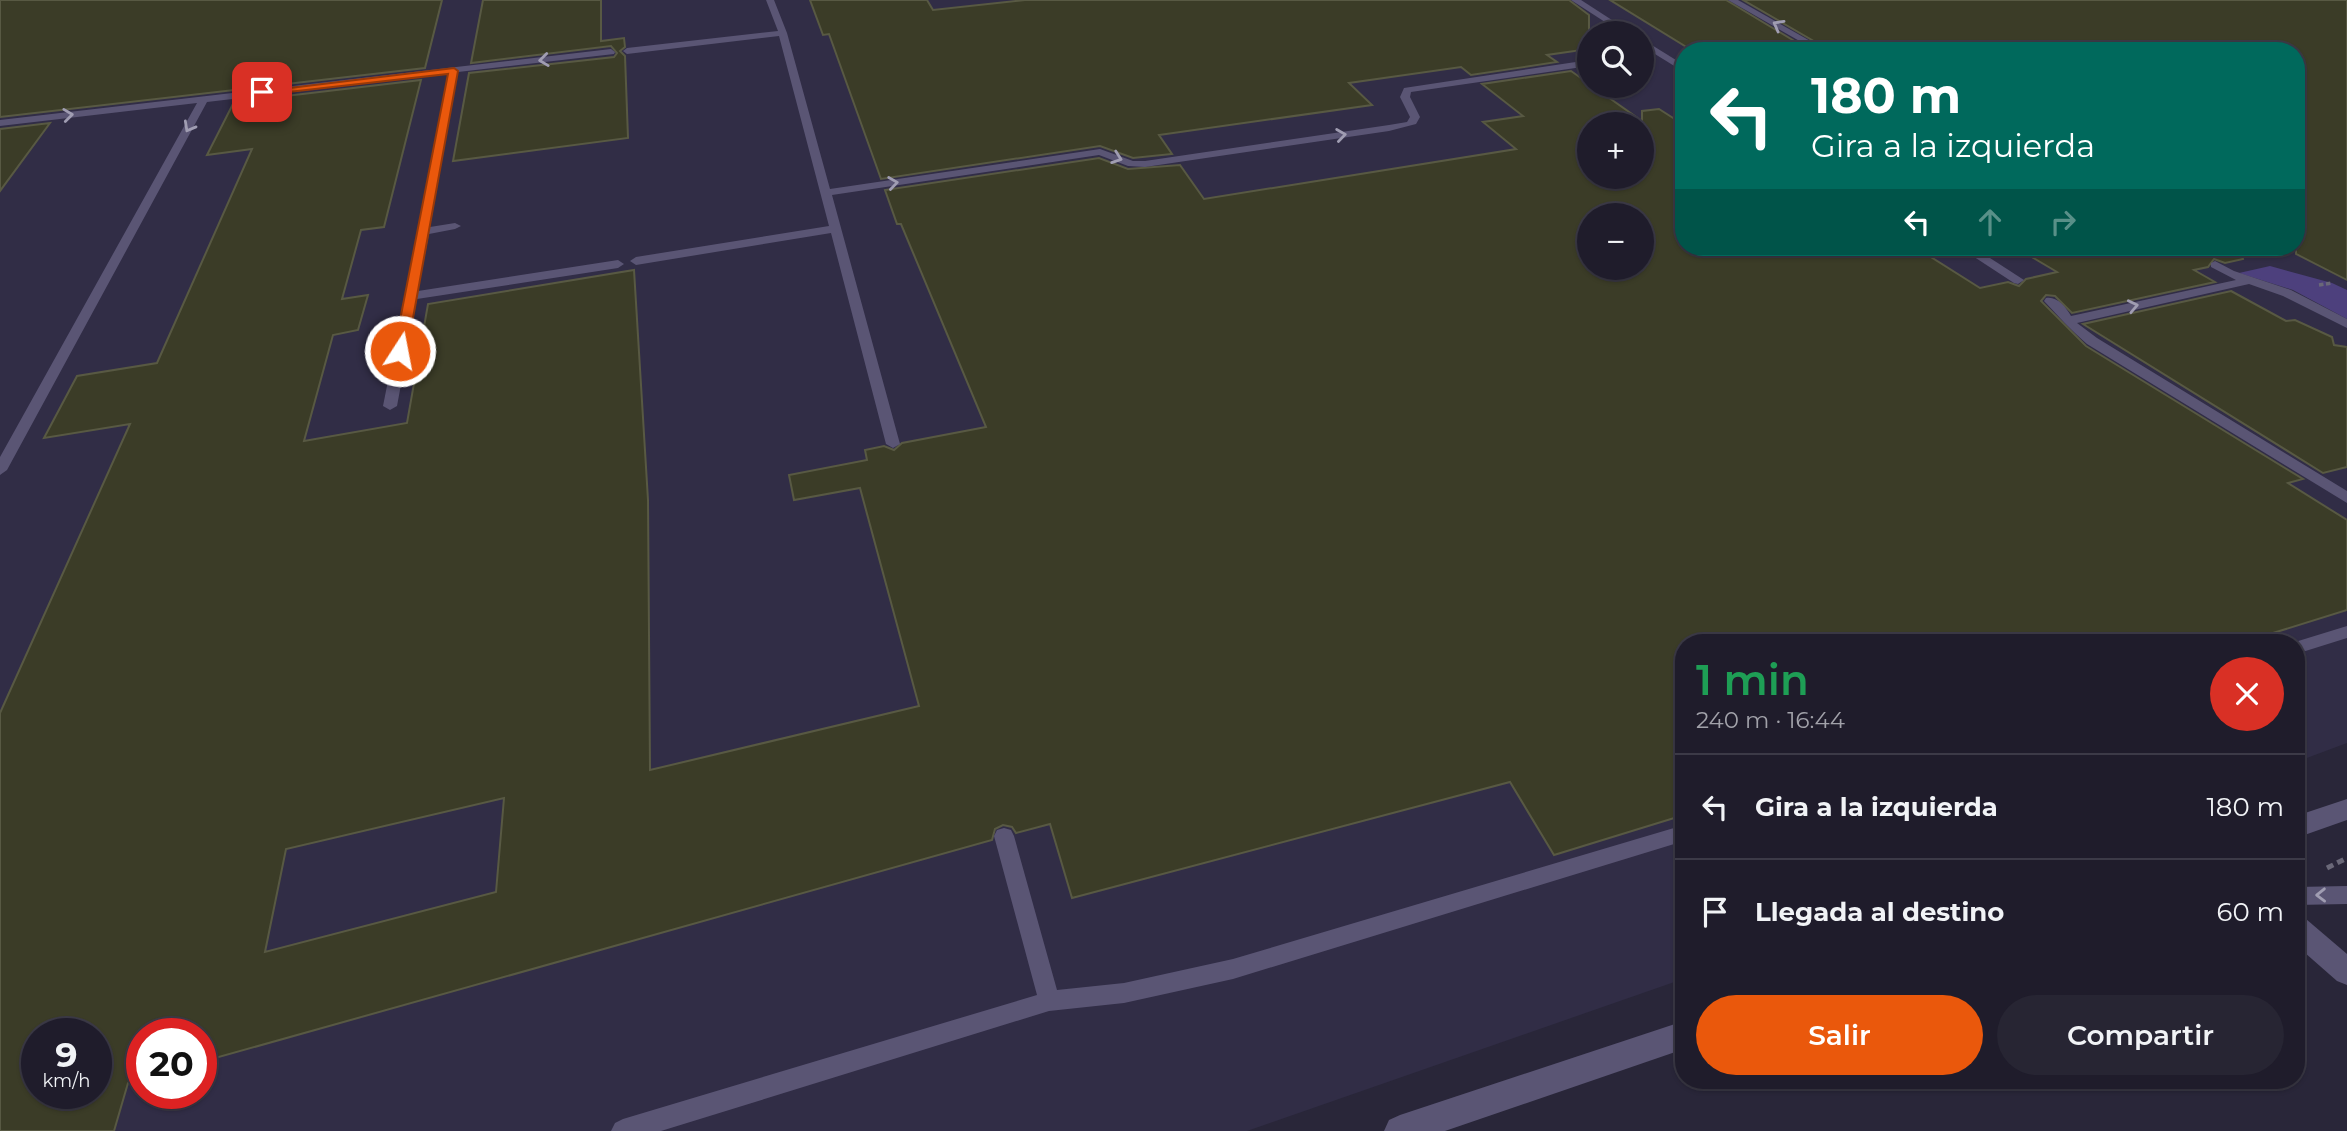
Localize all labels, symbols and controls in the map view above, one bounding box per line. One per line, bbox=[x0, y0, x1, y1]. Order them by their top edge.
one-way arrow bbox=[1773, 20, 1786, 33]
map controls bbox=[1577, 21, 1654, 280]
button: search bbox=[1577, 21, 1654, 98]
one-way arrow bbox=[538, 53, 549, 68]
pin bbox=[232, 62, 292, 122]
text: 180 m bbox=[1811, 66, 1961, 125]
icon: left bbox=[1696, 70, 1787, 161]
icon: arrive bbox=[243, 73, 281, 111]
one-way arrow bbox=[62, 107, 74, 122]
button: + bbox=[1577, 112, 1654, 189]
one-way arrow bbox=[184, 120, 197, 133]
text: Gira a la izquierda bbox=[1811, 126, 2095, 165]
one-way arrow bbox=[1336, 128, 1347, 143]
one-way arrow bbox=[1111, 150, 1123, 164]
one-way arrow bbox=[887, 176, 899, 191]
button: − bbox=[1577, 203, 1654, 280]
icon: left bbox=[1898, 203, 1936, 241]
icon: ahead bbox=[1971, 203, 2009, 241]
icon: right bbox=[2044, 203, 2082, 241]
one-way arrow bbox=[2127, 300, 2139, 315]
position arrow bbox=[363, 314, 437, 388]
text: 1 min bbox=[1696, 654, 1809, 706]
button: close bbox=[2210, 657, 2284, 731]
text: 240 m · 16:44 bbox=[1696, 706, 1845, 734]
icon: left bbox=[1696, 788, 1734, 826]
text: Gira a la izquierda bbox=[1755, 791, 1998, 823]
text: 180 m bbox=[2206, 791, 2284, 823]
one-way arrow bbox=[2316, 888, 2327, 903]
icon: arrive bbox=[1696, 893, 1734, 931]
text: Llegada al destino bbox=[1755, 896, 2004, 928]
text: 60 m bbox=[2217, 896, 2284, 928]
button: Salir bbox=[1696, 995, 1983, 1075]
button: Compartir bbox=[1997, 995, 2284, 1075]
speed limit sign: 20 bbox=[126, 1018, 217, 1109]
text: 9 bbox=[55, 1033, 78, 1076]
text: km/h bbox=[42, 1070, 91, 1092]

